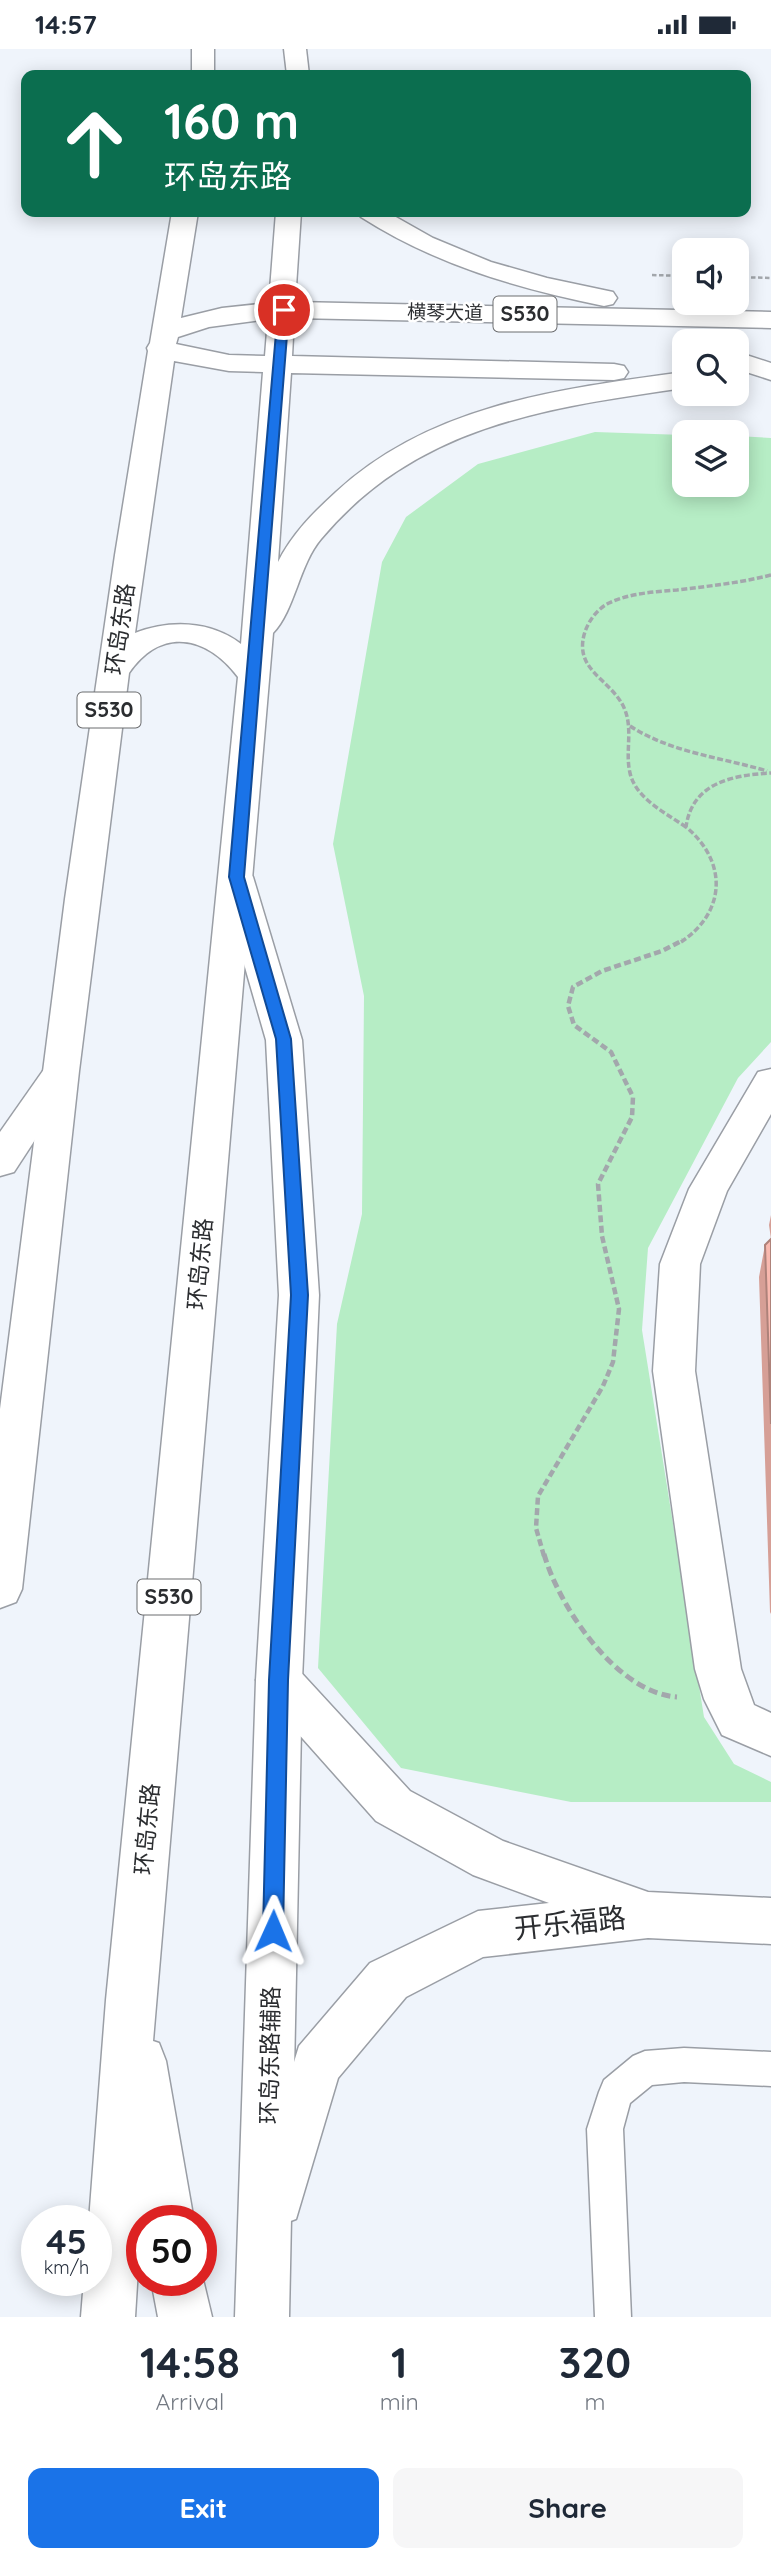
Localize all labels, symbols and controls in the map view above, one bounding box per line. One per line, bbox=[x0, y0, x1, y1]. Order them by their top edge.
text: 14:57 bbox=[35, 8, 97, 41]
text: 160 m bbox=[164, 90, 299, 151]
icon: ahead bbox=[49, 98, 140, 189]
text: 环岛东路 bbox=[164, 156, 292, 196]
map controls bbox=[672, 238, 749, 497]
button: sound bbox=[672, 238, 749, 315]
pin bbox=[254, 280, 314, 340]
icon: arrive bbox=[265, 291, 303, 329]
road number: S530 bbox=[494, 296, 556, 331]
street label: 横琴大道 bbox=[407, 299, 483, 325]
button: search bbox=[672, 329, 749, 406]
button: layers bbox=[672, 420, 749, 497]
street label: 环岛东路 bbox=[99, 581, 140, 677]
road number: S530 bbox=[78, 693, 140, 727]
street label: 环岛东路 bbox=[181, 1217, 218, 1311]
road number: S530 bbox=[138, 1579, 200, 1615]
street label: 环岛东路 bbox=[128, 1782, 165, 1876]
position arrow bbox=[236, 1894, 310, 1968]
street label: 开乐福路 bbox=[512, 1899, 627, 1946]
street label: 环岛东路辅路 bbox=[254, 1986, 285, 2124]
speed limit sign: 50 bbox=[126, 2205, 217, 2296]
text: 45 bbox=[46, 2219, 87, 2263]
text: km/h bbox=[44, 2256, 89, 2279]
text: 14:58 bbox=[140, 2336, 240, 2389]
text: 1 bbox=[391, 2336, 407, 2389]
text: 320 bbox=[559, 2336, 631, 2389]
text: Arrival bbox=[155, 2387, 224, 2416]
text: min bbox=[380, 2387, 419, 2416]
text: m bbox=[584, 2387, 605, 2416]
button: Exit bbox=[28, 2468, 379, 2548]
button: Share bbox=[393, 2468, 743, 2548]

